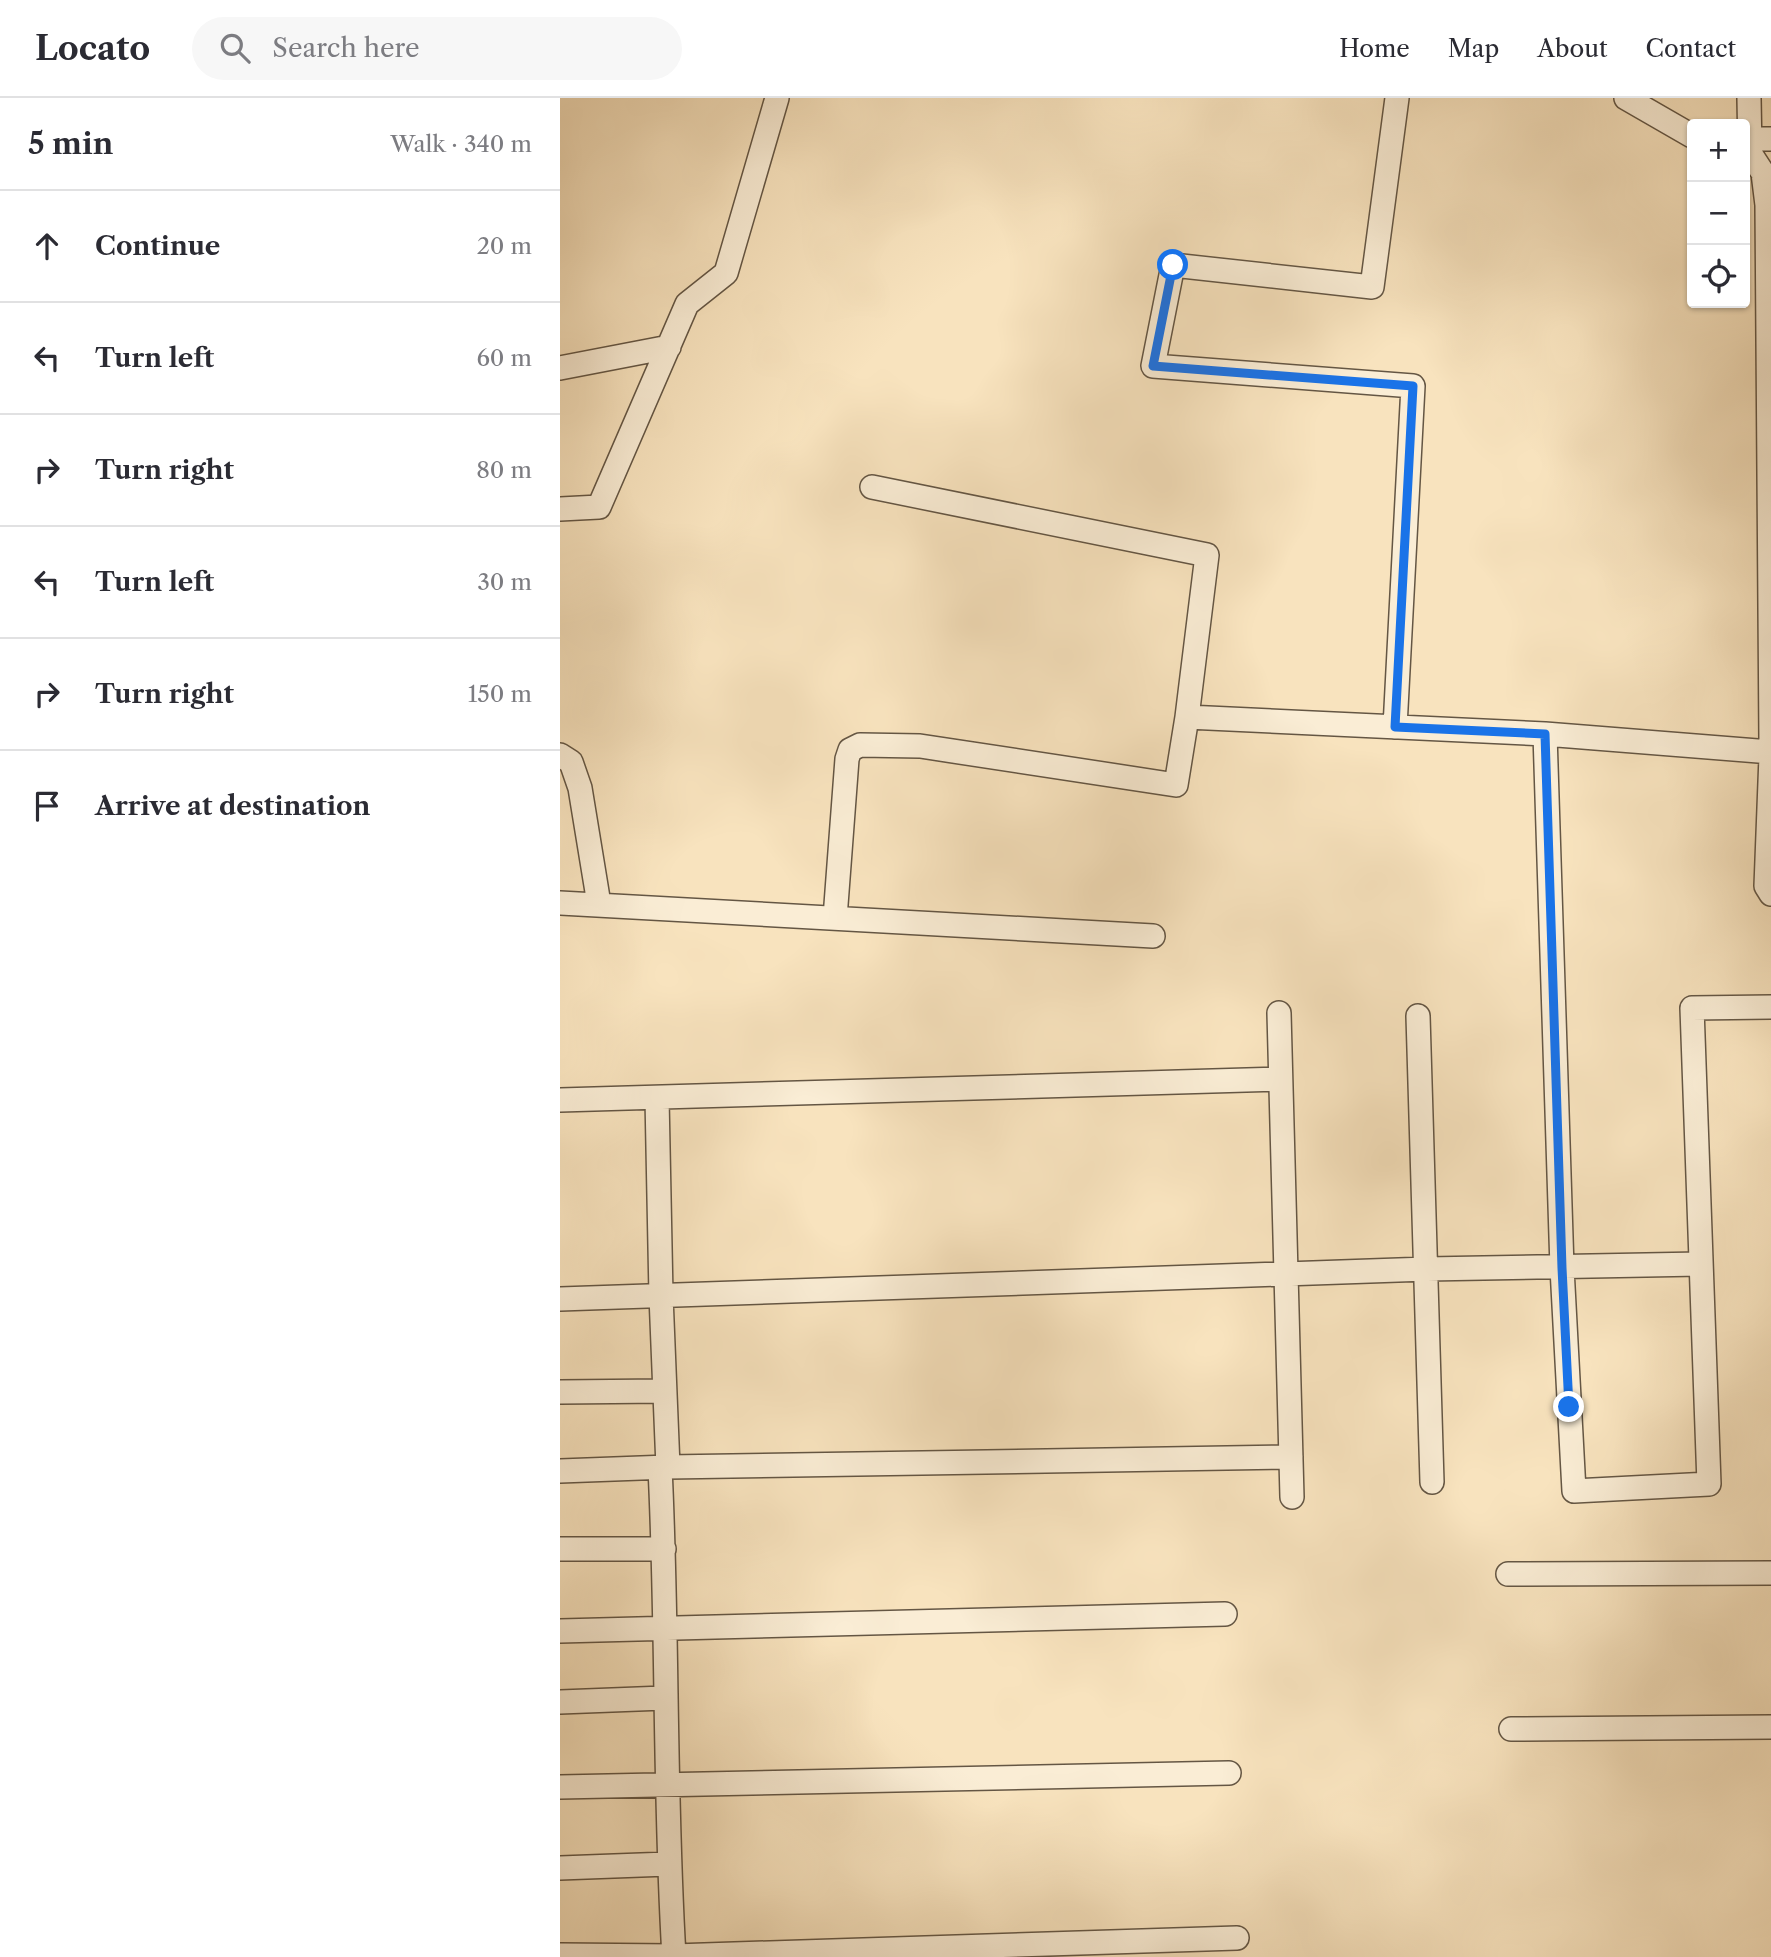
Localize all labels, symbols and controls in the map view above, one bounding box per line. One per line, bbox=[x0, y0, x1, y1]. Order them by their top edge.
search box bbox=[192, 17, 682, 80]
text: Locato bbox=[35, 28, 150, 69]
icon: search bbox=[216, 29, 254, 67]
text: Search here bbox=[272, 32, 420, 64]
text: Home bbox=[1339, 34, 1410, 63]
text: Map bbox=[1448, 34, 1499, 63]
text: About bbox=[1537, 34, 1608, 63]
text: Contact bbox=[1646, 34, 1736, 63]
map controls bbox=[1687, 119, 1750, 308]
button: + bbox=[1687, 119, 1750, 182]
text: 5 min bbox=[28, 125, 113, 162]
text: Walk · 340 m bbox=[390, 130, 532, 158]
button: − bbox=[1687, 182, 1750, 245]
icon: ahead bbox=[28, 227, 66, 265]
text: Continue bbox=[95, 230, 220, 262]
text: 20 m bbox=[477, 232, 532, 260]
button: locate bbox=[1687, 245, 1750, 308]
route start bbox=[1157, 249, 1188, 280]
icon: left bbox=[28, 339, 66, 377]
text: Turn left bbox=[95, 342, 214, 374]
text: 60 m bbox=[476, 344, 532, 372]
icon: right bbox=[28, 451, 66, 489]
text: Turn right bbox=[95, 454, 234, 486]
text: 80 m bbox=[476, 456, 532, 484]
icon: left bbox=[28, 563, 66, 601]
text: Turn left bbox=[95, 566, 214, 598]
text: 30 m bbox=[477, 568, 532, 596]
icon: right bbox=[28, 675, 66, 713]
text: Turn right bbox=[95, 678, 234, 710]
text: 150 m bbox=[468, 680, 532, 708]
icon: arrive bbox=[28, 787, 66, 825]
text: Arrive at destination bbox=[95, 790, 370, 822]
route end bbox=[1553, 1391, 1584, 1422]

